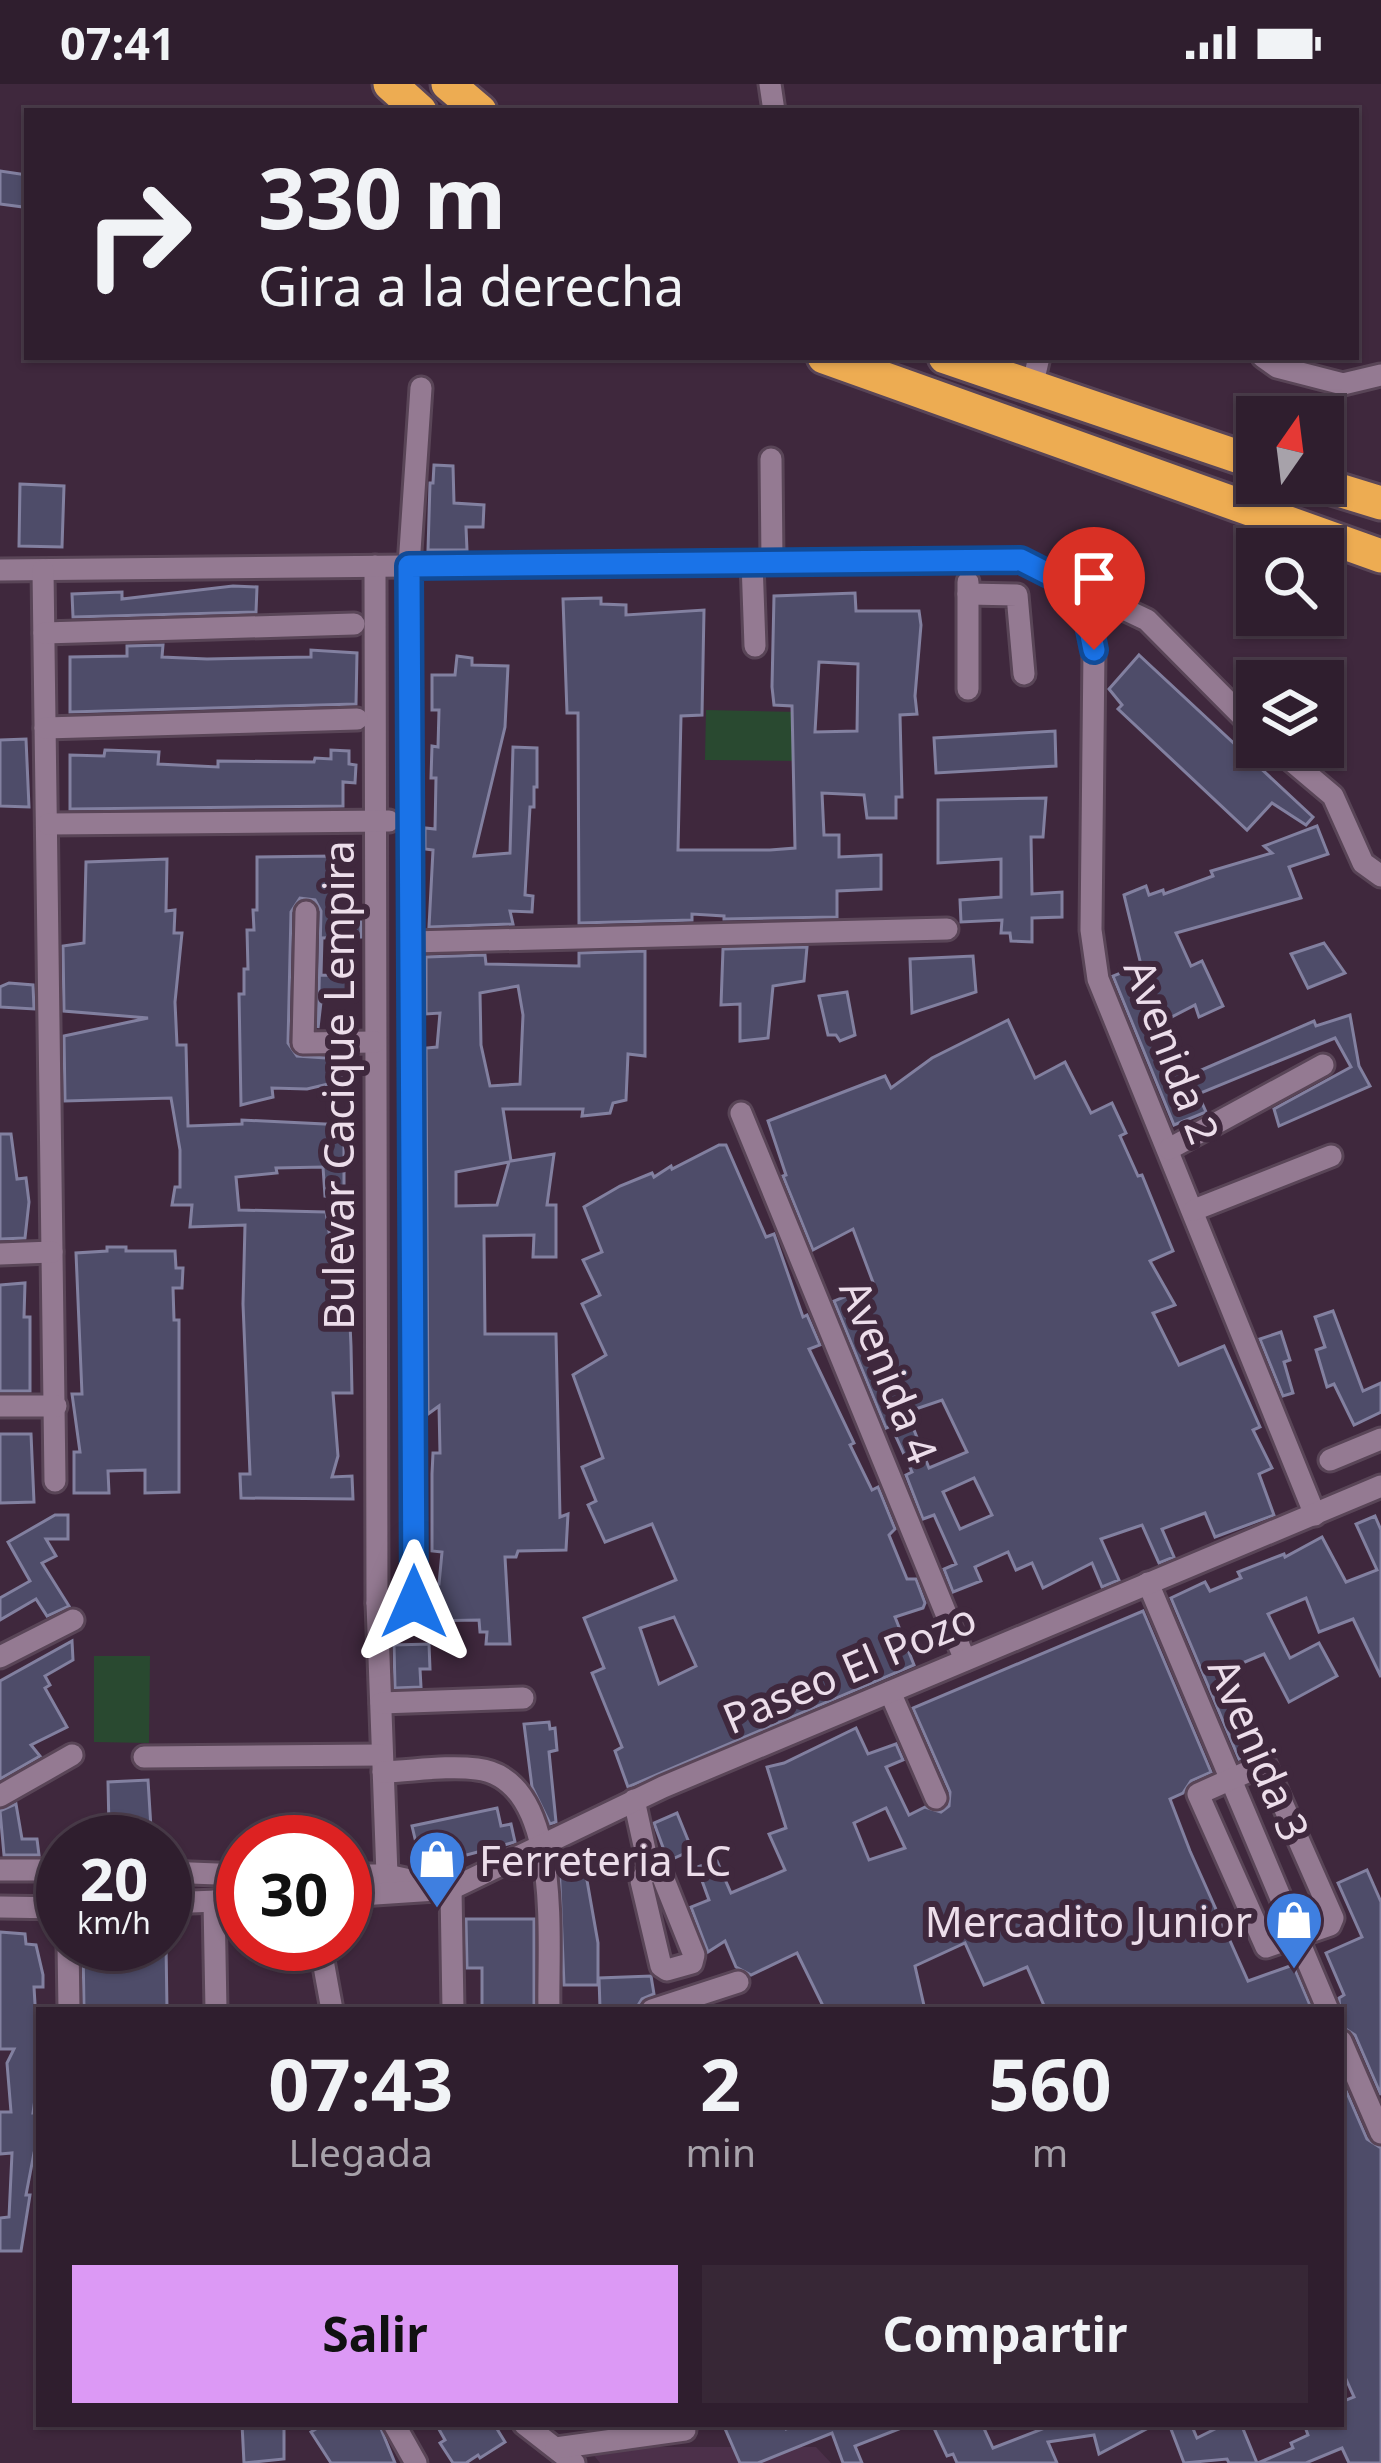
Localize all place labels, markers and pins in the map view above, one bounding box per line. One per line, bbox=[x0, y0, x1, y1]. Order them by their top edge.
pin bbox=[1043, 527, 1145, 650]
shop icon: Ferreteria LC bbox=[406, 1828, 468, 1910]
place label: Ferreteria LC bbox=[479, 1831, 731, 1888]
shop icon: Mercadito Junior bbox=[1263, 1889, 1325, 1971]
place label: Mercadito Junior bbox=[925, 1892, 1252, 1949]

